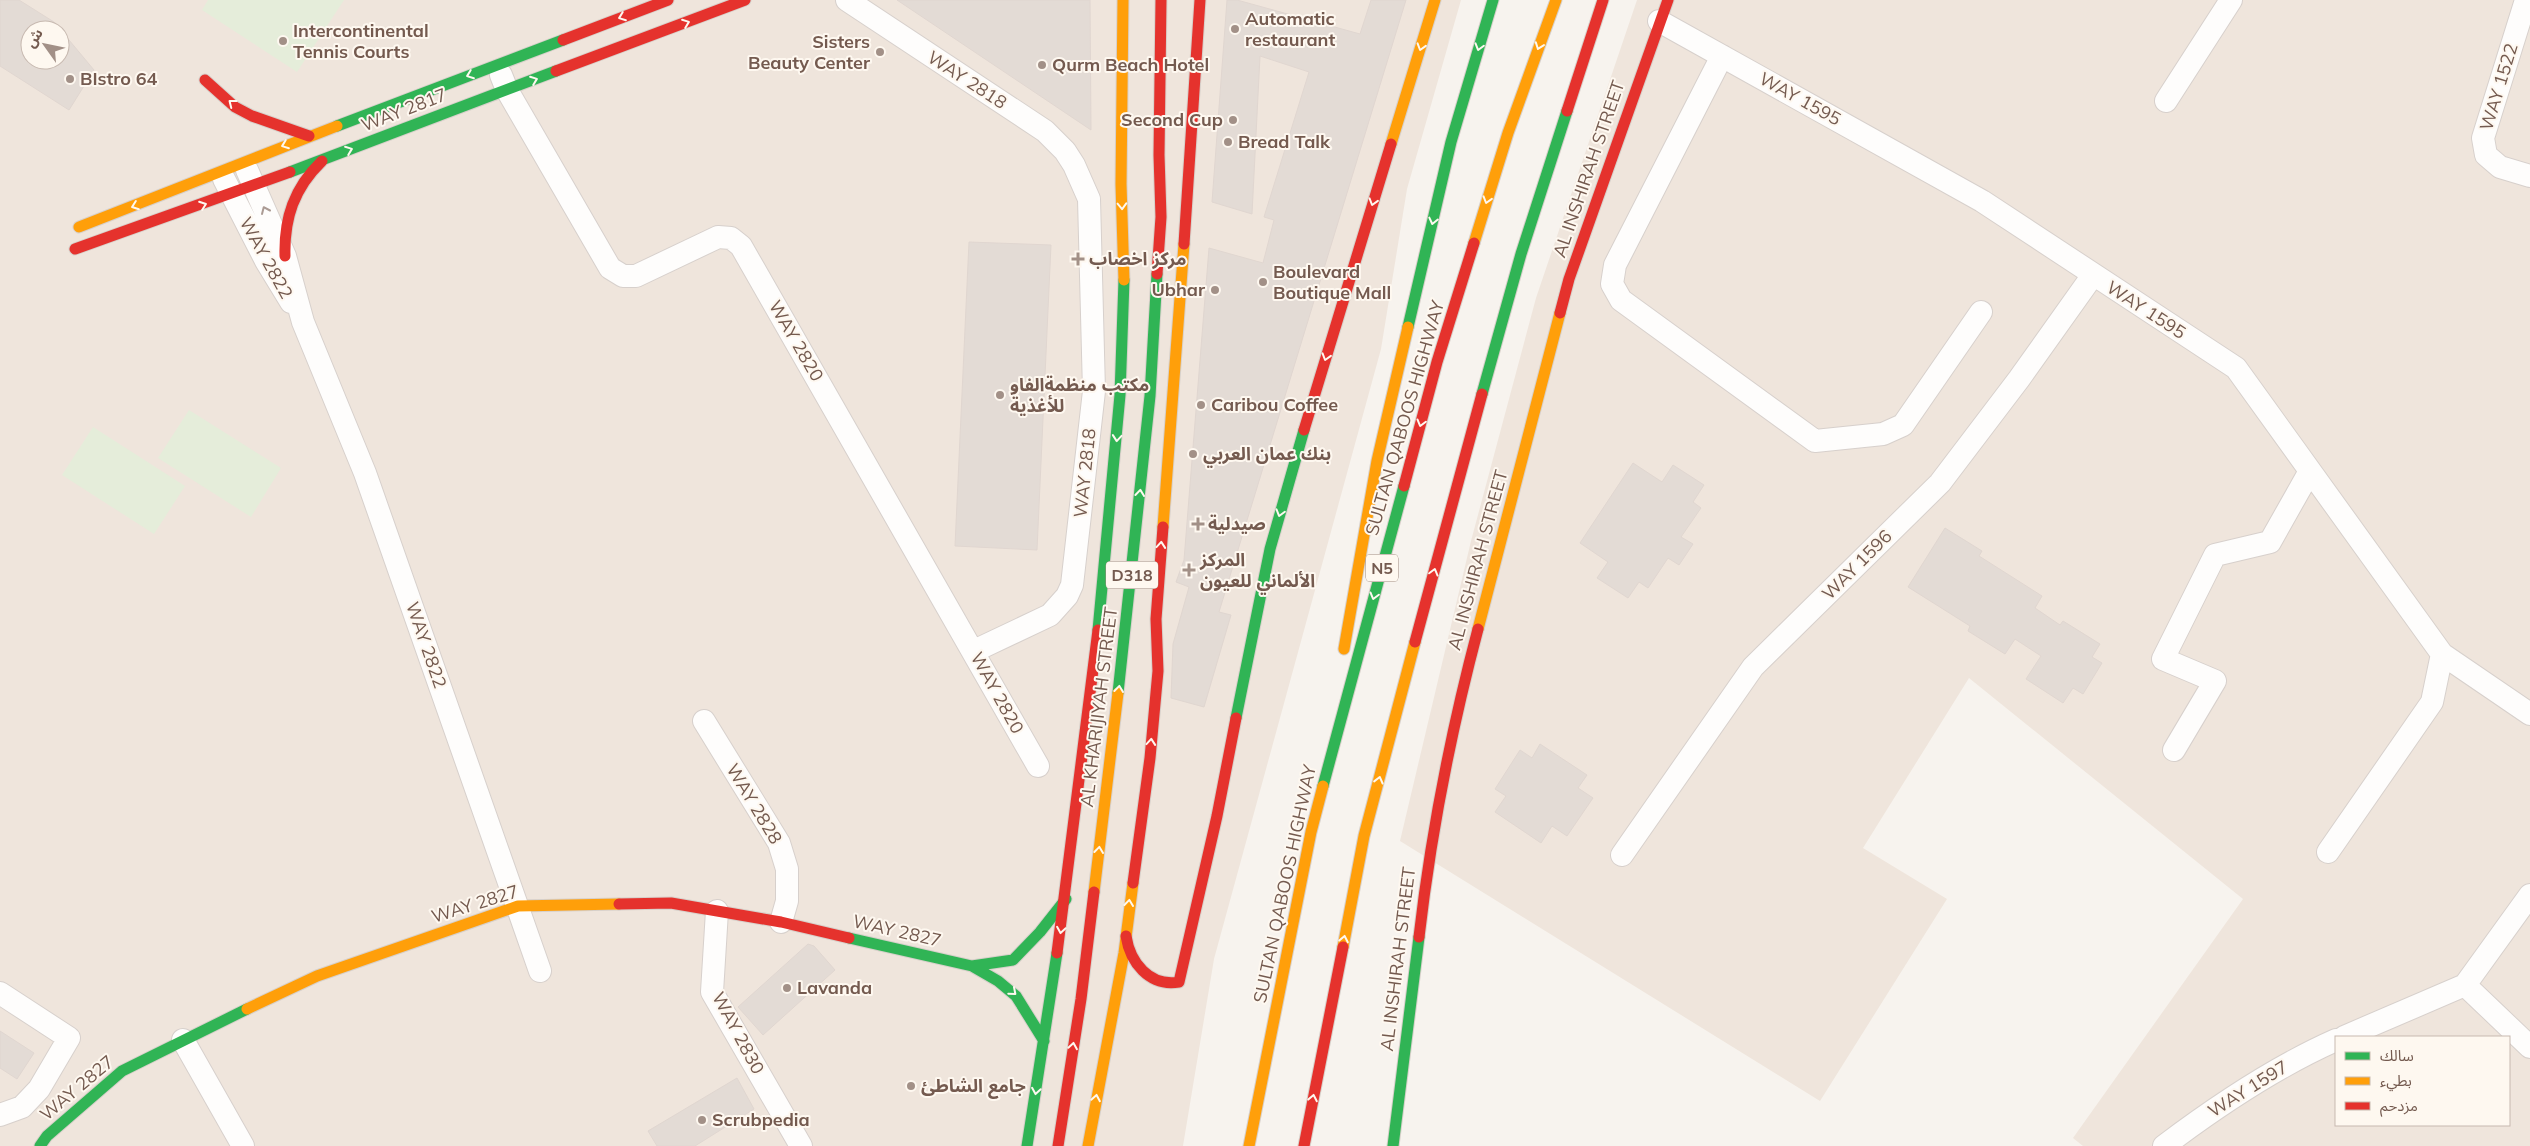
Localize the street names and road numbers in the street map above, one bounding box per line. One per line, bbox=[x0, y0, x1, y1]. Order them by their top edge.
street label: WAY 1522 bbox=[2474, 40, 2523, 133]
street label: WAY 2818 bbox=[923, 45, 1011, 114]
street label: WAY 1595 bbox=[1755, 67, 1845, 131]
street label: AL INSHIRAH STREET bbox=[1547, 77, 1630, 260]
street label: WAY 2817 bbox=[358, 83, 450, 136]
street label: WAY 2822 bbox=[235, 213, 298, 303]
street label: WAY 1595 bbox=[2102, 275, 2190, 344]
street label: WAY 2820 bbox=[764, 296, 829, 385]
street label: SULTAN QABOOS HIGHWAY bbox=[1360, 297, 1449, 538]
street label: WAY 2818 bbox=[1068, 427, 1101, 519]
street label: AL INSHIRAH STREET bbox=[1442, 467, 1513, 652]
street label: WAY 1596 bbox=[1817, 525, 1897, 605]
road number: N5 bbox=[1366, 554, 1398, 582]
road number: D318 bbox=[1106, 562, 1158, 588]
street label: WAY 2822 bbox=[401, 599, 452, 691]
street label: AL KHARIJIYAH STREET bbox=[1075, 605, 1122, 808]
street label: WAY 2820 bbox=[966, 648, 1029, 738]
street label: WAY 2828 bbox=[721, 759, 787, 848]
street label: SULTAN QABOOS HIGHWAY bbox=[1248, 762, 1321, 1005]
street label: AL INSHIRAH STREET bbox=[1375, 865, 1420, 1052]
street label: WAY 2827 bbox=[428, 879, 521, 928]
street label: WAY 2827 bbox=[851, 909, 944, 952]
street label: WAY 2830 bbox=[707, 988, 770, 1078]
street label: WAY 2827 bbox=[35, 1050, 119, 1125]
street label: WAY 1597 bbox=[2204, 1055, 2292, 1122]

